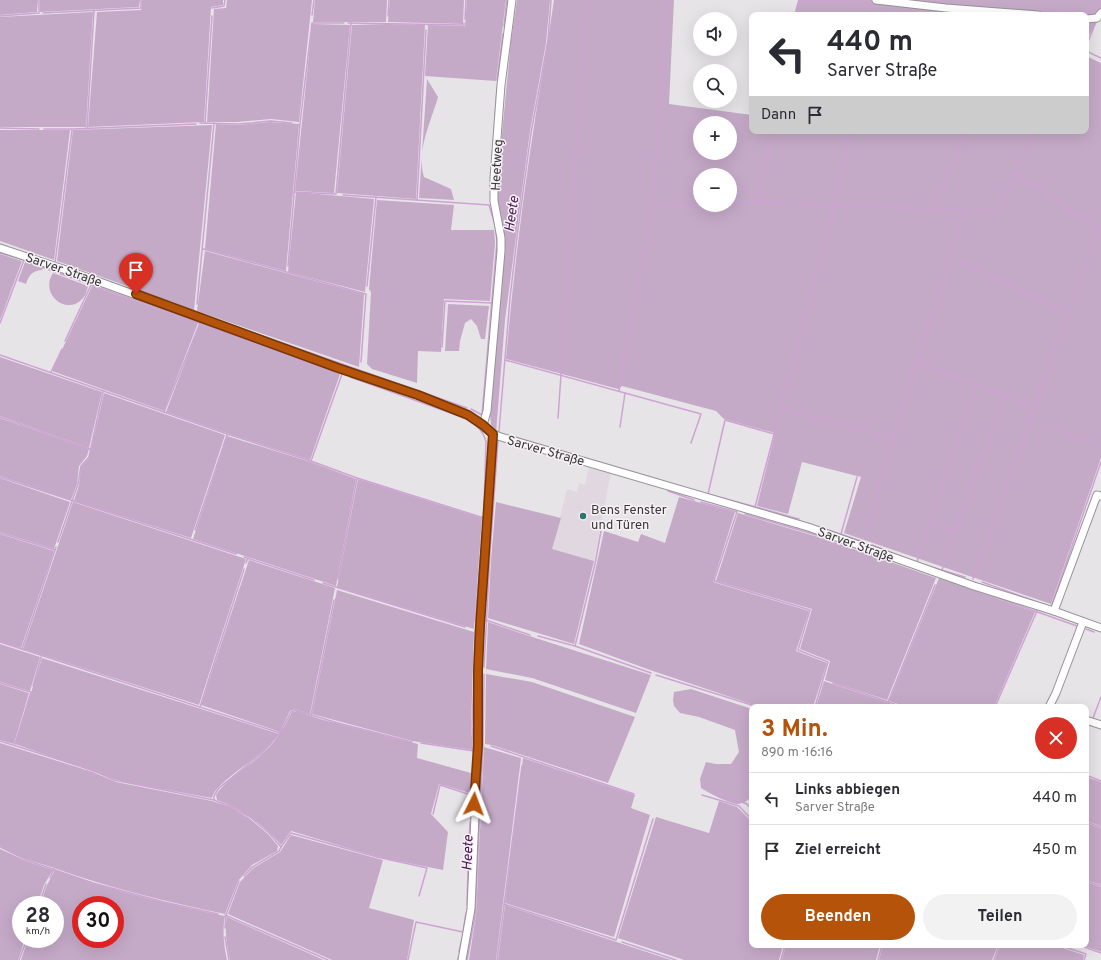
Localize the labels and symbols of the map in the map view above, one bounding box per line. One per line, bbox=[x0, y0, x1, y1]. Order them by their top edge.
street label: Heetweg bbox=[489, 139, 507, 191]
water label: Heete bbox=[502, 195, 524, 233]
street label: Sarver Straße bbox=[23, 250, 104, 291]
pin bbox=[119, 253, 153, 294]
street label: Sarver Straße bbox=[505, 433, 586, 471]
place label: Bens Fenster und Türen bbox=[591, 503, 667, 534]
marker: Bens Fenster und Türen bbox=[578, 511, 588, 521]
street label: Sarver Straße bbox=[815, 525, 895, 567]
position arrow bbox=[453, 783, 495, 825]
water label: Heete bbox=[459, 834, 478, 871]
speed limit sign: 30 bbox=[72, 896, 124, 948]

